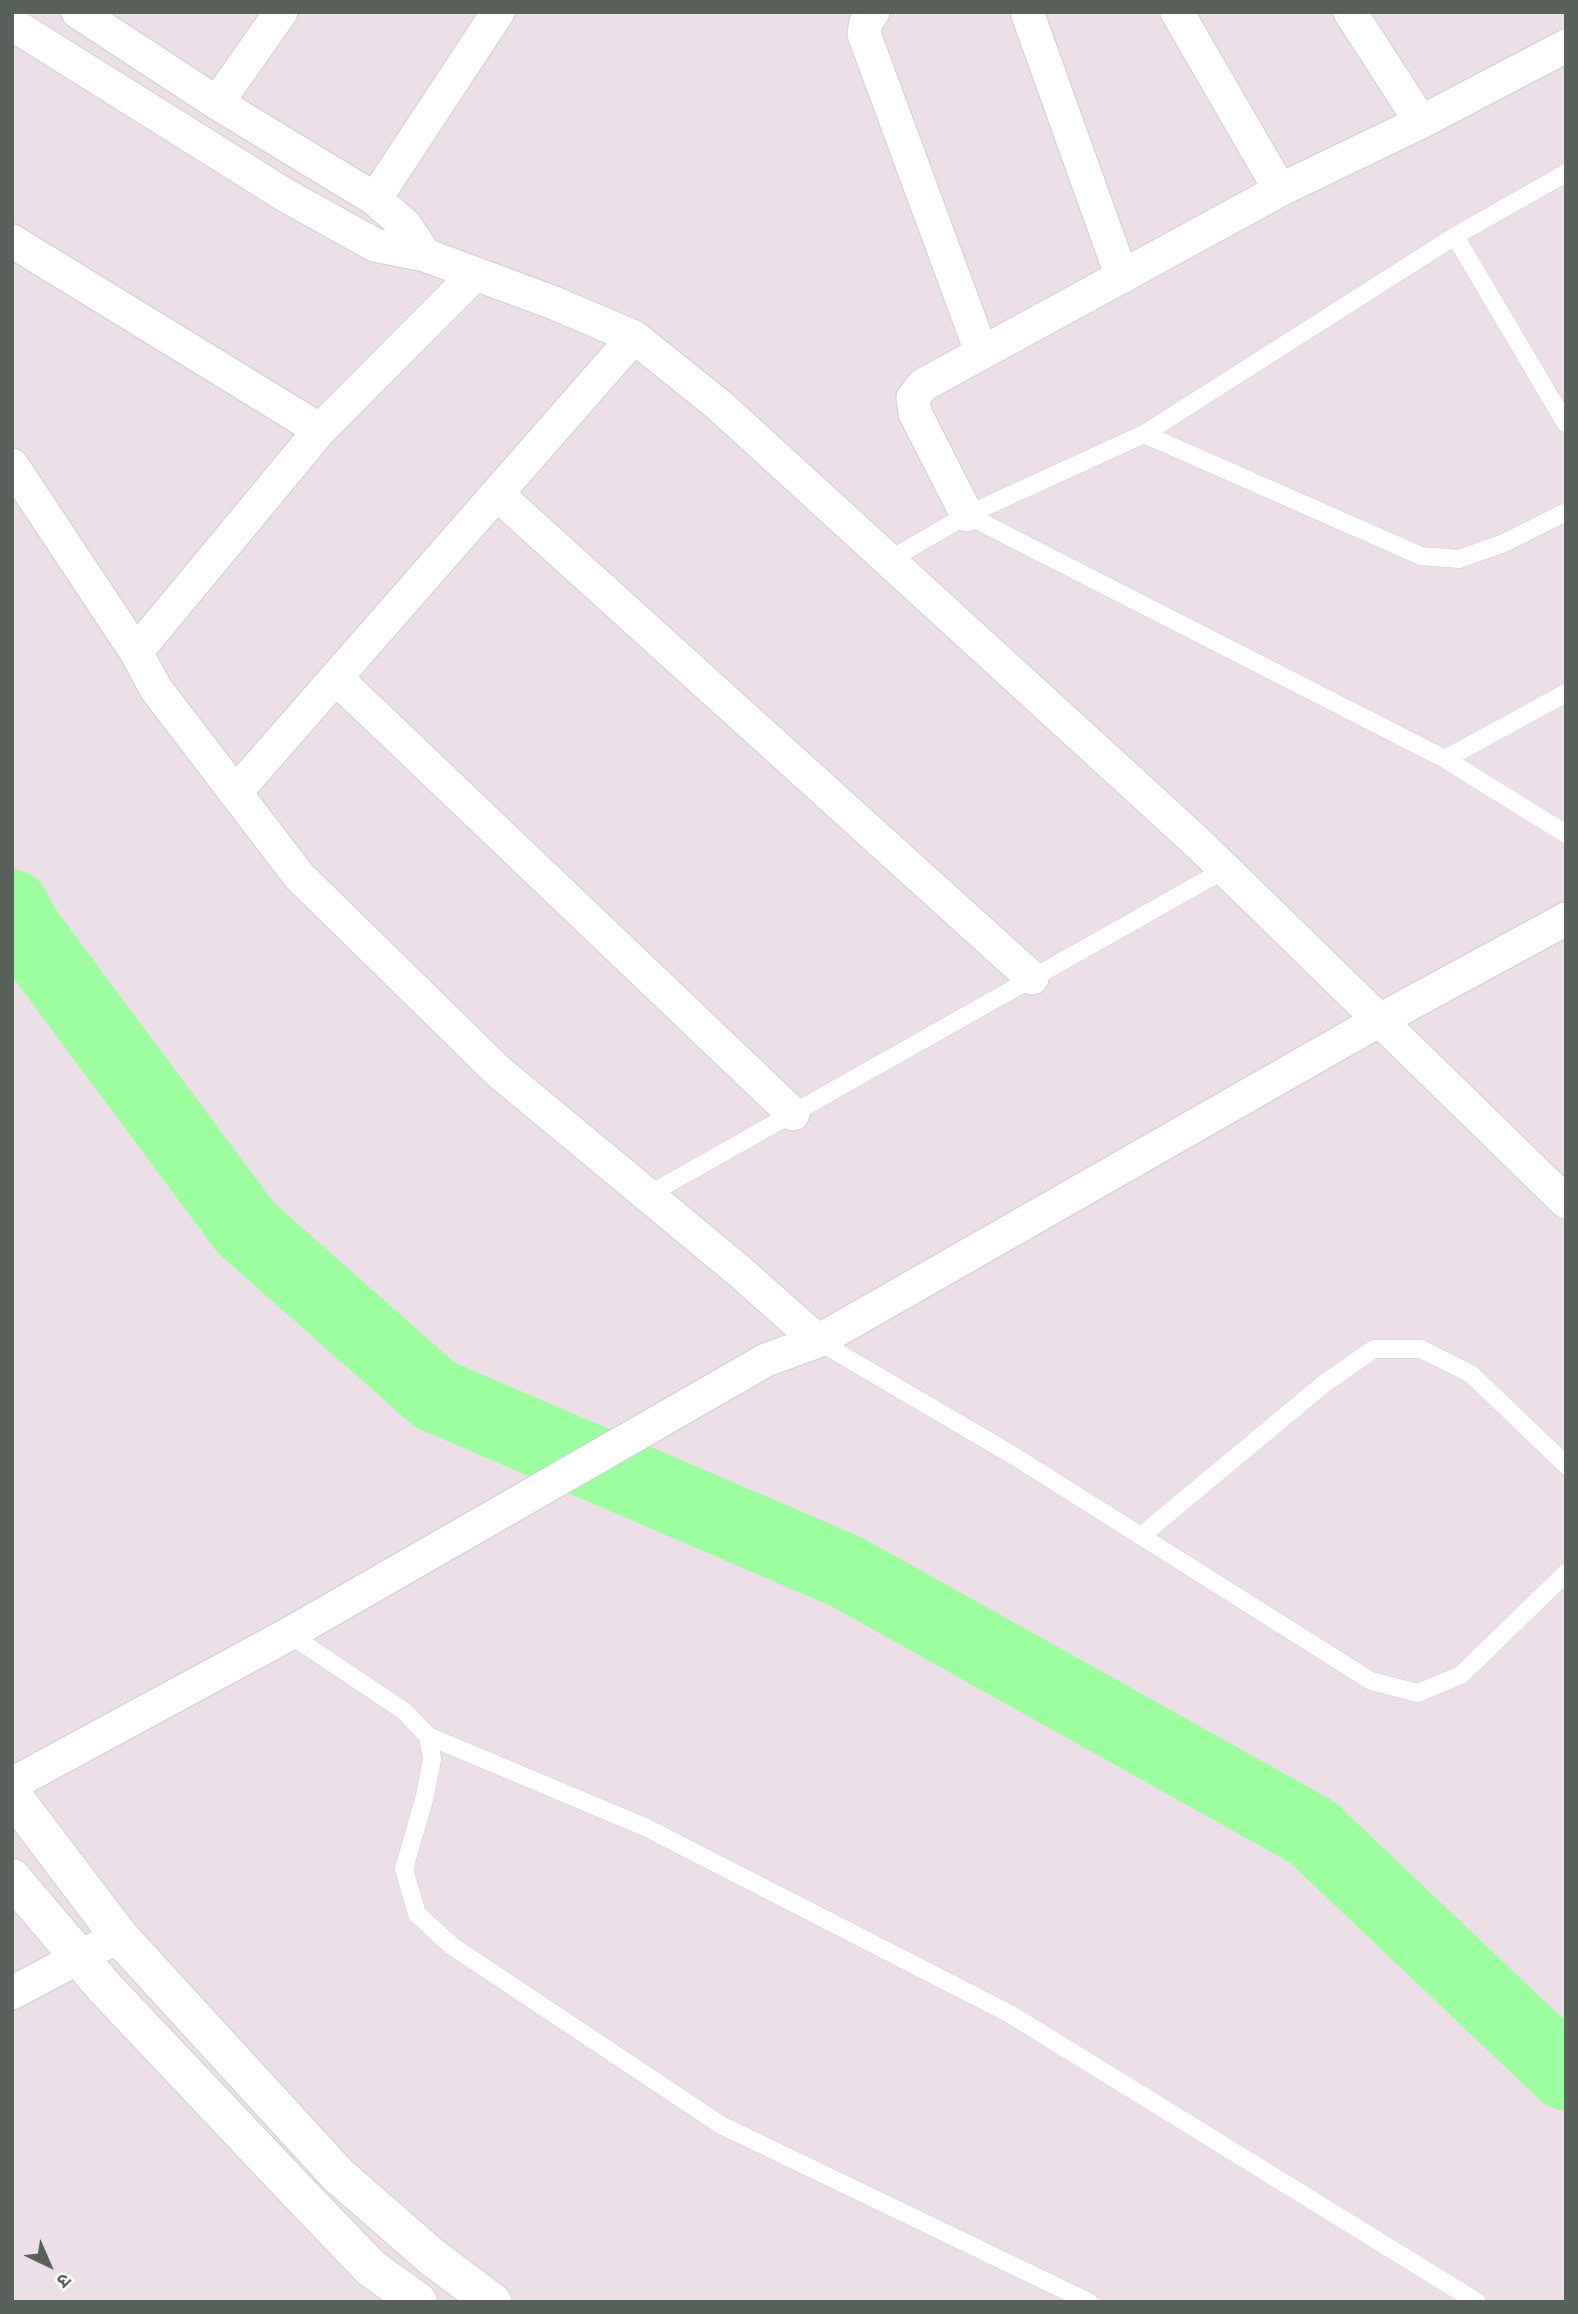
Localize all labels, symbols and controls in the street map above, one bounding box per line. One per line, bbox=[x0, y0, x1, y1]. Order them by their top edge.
north arrow bbox=[14, 2230, 84, 2300]
text: उ bbox=[52, 2268, 76, 2293]

